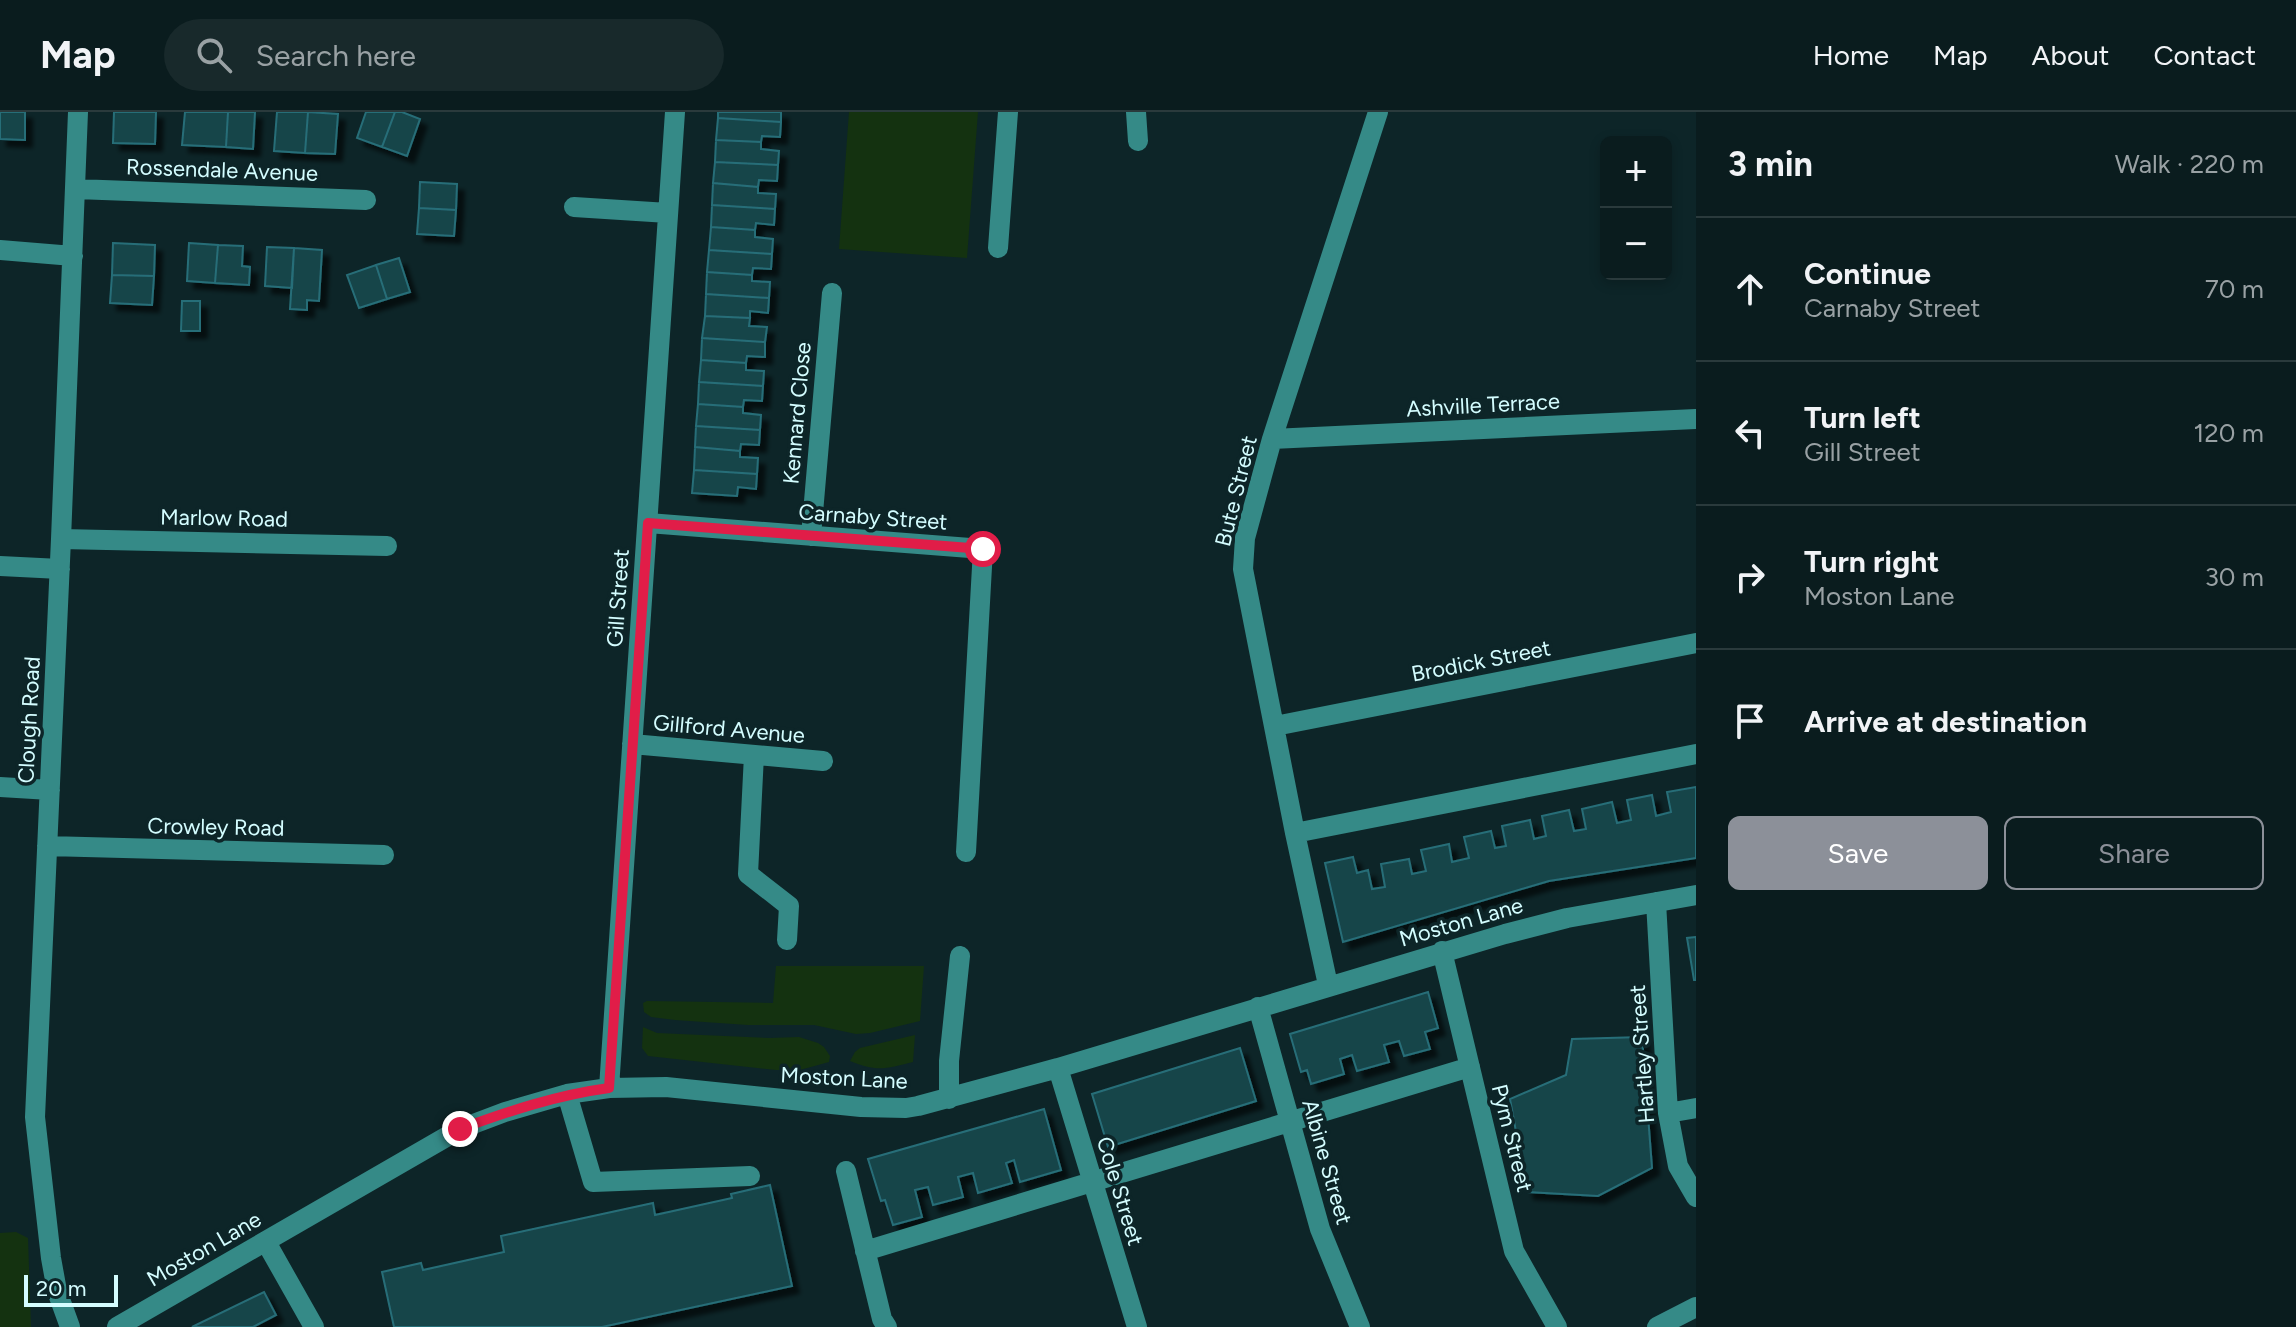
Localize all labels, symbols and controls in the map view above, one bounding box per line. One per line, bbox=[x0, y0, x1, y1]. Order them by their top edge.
search box bbox=[164, 19, 724, 91]
text: Map bbox=[40, 32, 116, 78]
icon: search bbox=[192, 33, 236, 77]
text: Search here bbox=[256, 37, 416, 74]
text: Home bbox=[1813, 38, 1889, 72]
text: Map bbox=[1933, 38, 1988, 72]
text: About bbox=[2032, 38, 2109, 72]
text: Contact bbox=[2153, 38, 2256, 72]
map controls bbox=[1600, 136, 1672, 280]
button: + bbox=[1600, 136, 1672, 208]
text: 3 min bbox=[1728, 144, 1813, 185]
text: Walk · 220 m bbox=[2115, 148, 2264, 180]
street label: Rossendale Avenue bbox=[126, 153, 318, 187]
button: − bbox=[1600, 208, 1672, 280]
text: Continue bbox=[1804, 255, 1931, 292]
icon: ahead bbox=[1728, 267, 1772, 311]
text: 70 m bbox=[2205, 273, 2264, 305]
text: Carnaby Street bbox=[1804, 292, 1980, 324]
street label: Kennard Close bbox=[777, 341, 817, 485]
street label: Ashville Terrace bbox=[1406, 387, 1560, 423]
text: Turn left bbox=[1804, 399, 1921, 436]
icon: left bbox=[1728, 411, 1772, 455]
text: 120 m bbox=[2194, 417, 2264, 449]
street label: Bute Street bbox=[1209, 433, 1263, 549]
text: Gill Street bbox=[1804, 436, 1920, 468]
street label: Carnaby Street bbox=[798, 498, 948, 536]
street label: Marlow Road bbox=[160, 503, 288, 533]
route start bbox=[965, 531, 1001, 567]
text: Turn right bbox=[1804, 543, 1939, 580]
street label: Gill Street bbox=[601, 548, 635, 648]
icon: right bbox=[1728, 555, 1772, 599]
text: 30 m bbox=[2205, 561, 2264, 593]
text: Moston Lane bbox=[1804, 580, 1954, 612]
street label: Brodick Street bbox=[1409, 634, 1553, 688]
street label: Clough Road bbox=[12, 656, 46, 784]
icon: arrive bbox=[1728, 699, 1772, 743]
text: Arrive at destination bbox=[1804, 703, 2087, 740]
street label: Gillford Avenue bbox=[652, 709, 806, 749]
street label: Crowley Road bbox=[147, 812, 285, 842]
button: Save bbox=[1728, 816, 1988, 890]
button: Share bbox=[2004, 816, 2264, 890]
street label: Moston Lane bbox=[1396, 891, 1526, 953]
street label: Hartley Street bbox=[1624, 984, 1660, 1124]
street label: Moston Lane bbox=[780, 1061, 908, 1095]
street label: Pym Street bbox=[1486, 1081, 1538, 1195]
street label: Albine Street bbox=[1296, 1096, 1358, 1228]
route end bbox=[442, 1111, 478, 1147]
street label: Cole Street bbox=[1091, 1133, 1149, 1249]
street label: Moston Lane bbox=[142, 1205, 266, 1293]
scale bar bbox=[24, 1271, 118, 1307]
text: 20 m bbox=[36, 1275, 87, 1302]

